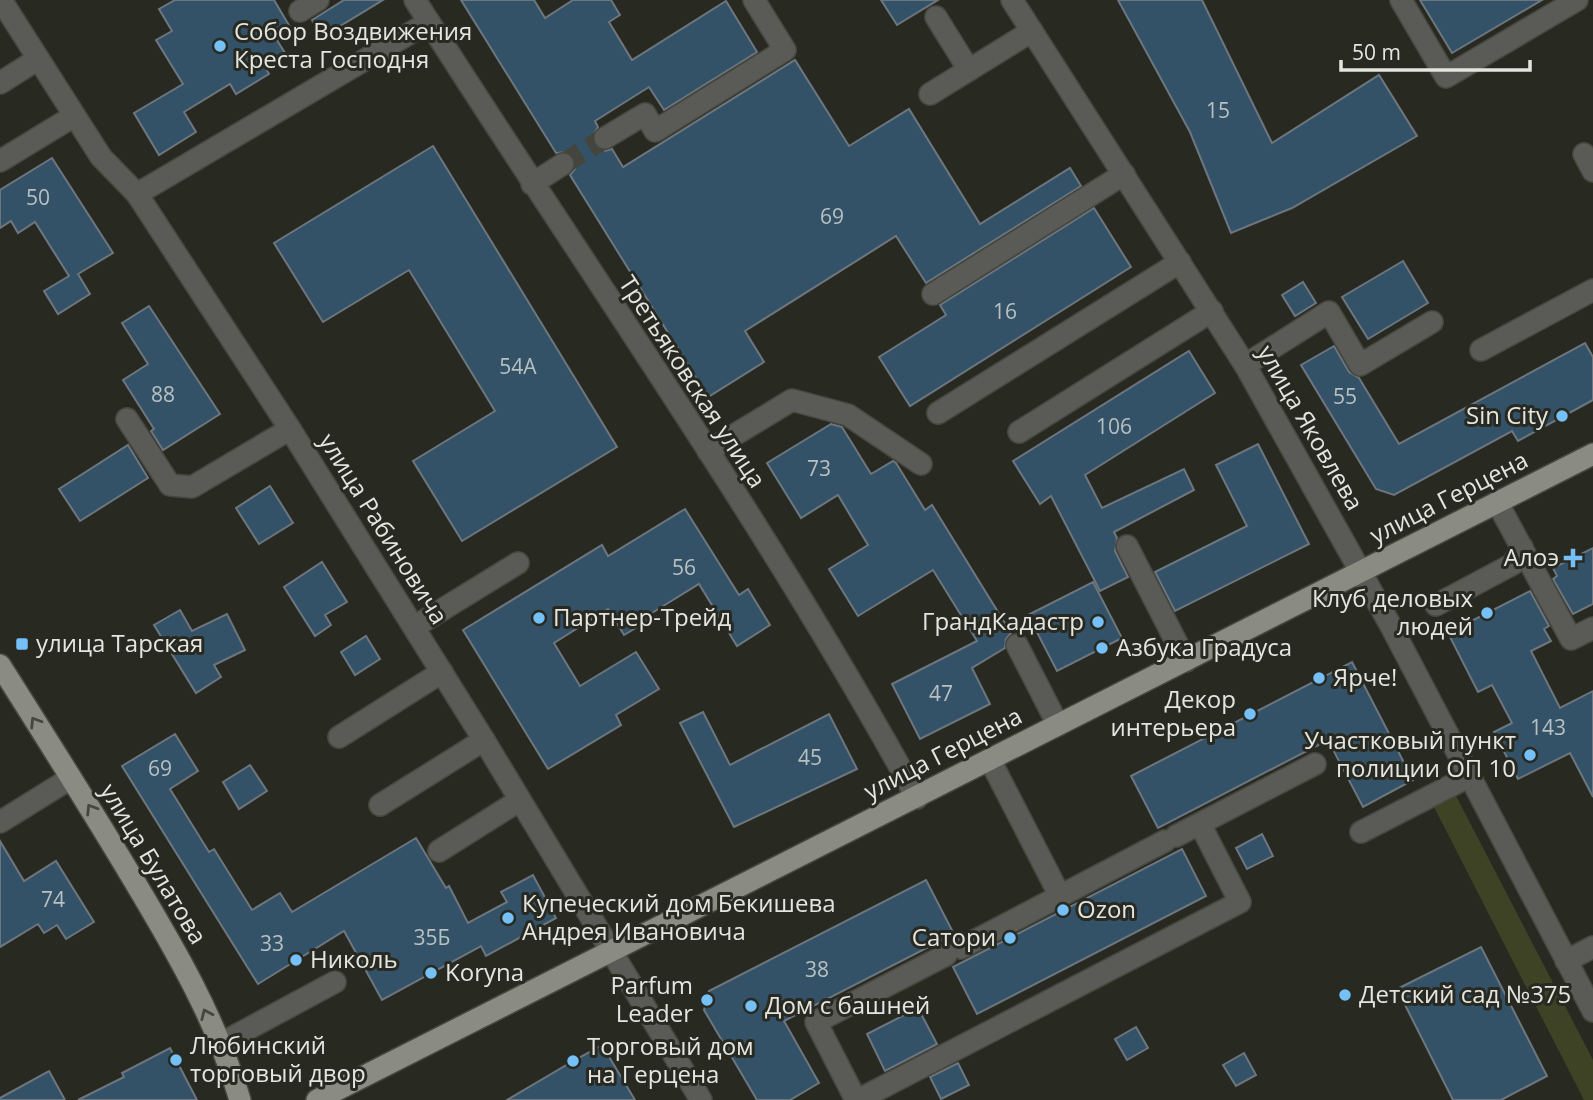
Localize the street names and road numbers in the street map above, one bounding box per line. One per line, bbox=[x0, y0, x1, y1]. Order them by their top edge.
street label: Третьяковская улица bbox=[612, 269, 774, 494]
street label: улица Яковлева bbox=[1251, 339, 1372, 516]
street label: улица Рабиновича bbox=[312, 426, 456, 630]
street label: улица Герцена bbox=[1364, 443, 1533, 551]
street label: улица Герцена bbox=[858, 699, 1027, 807]
street label: улица Булатова bbox=[93, 777, 215, 950]

